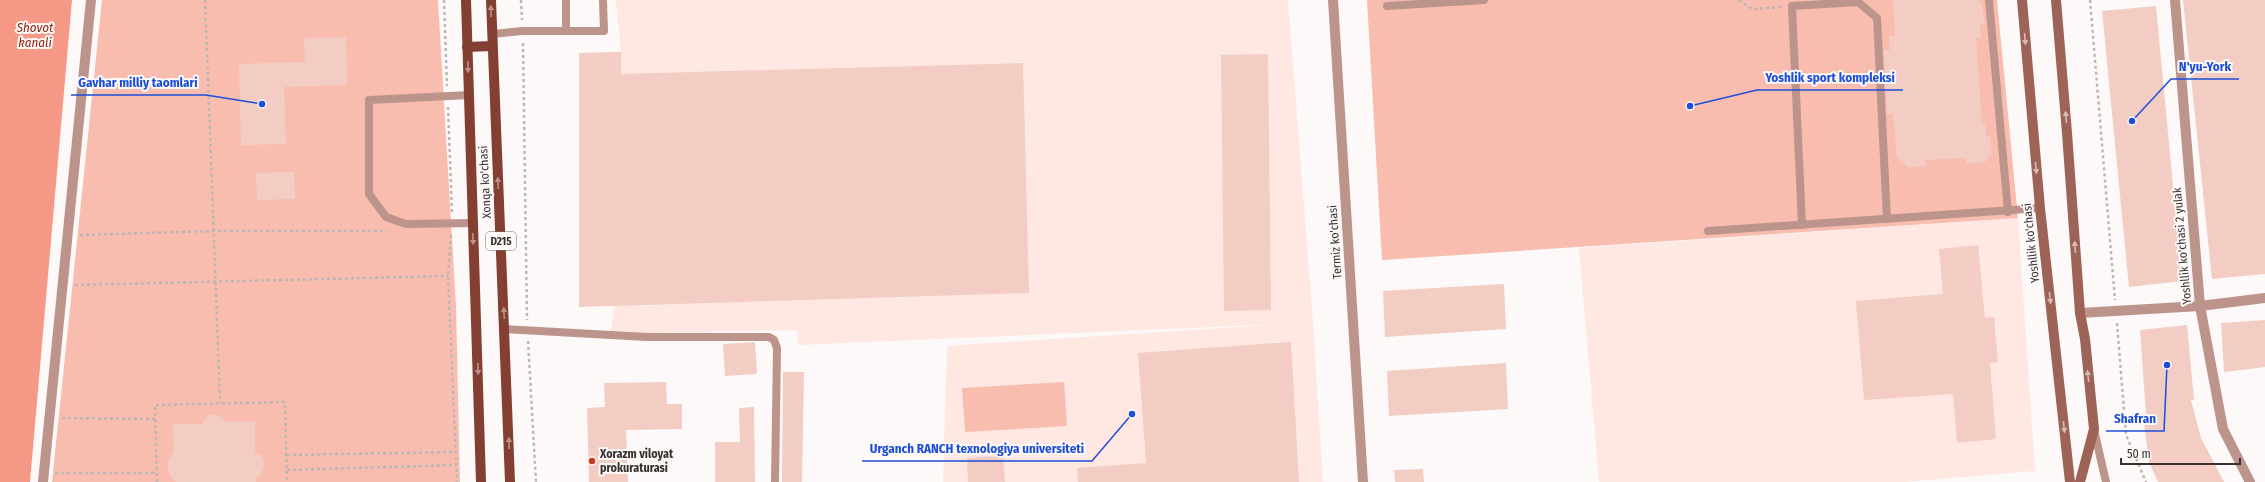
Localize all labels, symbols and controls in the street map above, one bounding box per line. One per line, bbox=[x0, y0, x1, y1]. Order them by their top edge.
one-way arrow bbox=[488, 4, 494, 17]
water label: Shovot kanali bbox=[16, 20, 54, 50]
one-way arrow bbox=[2022, 33, 2028, 45]
callout: N'yu-York bbox=[2171, 54, 2239, 79]
text: N'yu-York bbox=[2179, 59, 2232, 74]
one-way arrow bbox=[465, 61, 471, 74]
callout: Yoshlik sport kompleksi bbox=[1757, 65, 1903, 90]
callout: Gavhar milliy taomlari bbox=[71, 70, 206, 95]
text: Yoshlik sport kompleksi bbox=[1764, 70, 1895, 85]
text: Gavhar milliy taomlari bbox=[78, 75, 198, 90]
one-way arrow bbox=[2063, 111, 2069, 123]
street label: Xonqa ko'chasi bbox=[476, 145, 494, 219]
one-way arrow bbox=[2033, 162, 2040, 174]
one-way arrow bbox=[495, 177, 502, 189]
street label: Yoshllik ko'chasi 2 yulak bbox=[2170, 187, 2194, 305]
street label: Yoshllik ko'chasi bbox=[2020, 202, 2042, 284]
street label: Termiz ko'chasi bbox=[1325, 204, 1345, 280]
road number: D215 bbox=[486, 232, 516, 250]
one-way arrow bbox=[470, 233, 477, 245]
one-way arrow bbox=[2072, 241, 2079, 253]
one-way arrow bbox=[2046, 292, 2053, 304]
one-way arrow bbox=[501, 306, 507, 319]
one-way arrow bbox=[474, 363, 481, 375]
one-way arrow bbox=[2085, 370, 2092, 382]
callout: Shafran bbox=[2106, 406, 2164, 431]
text: Shafran bbox=[2114, 411, 2156, 426]
one-way arrow bbox=[2061, 421, 2067, 433]
one-way arrow bbox=[506, 436, 512, 449]
callout: Urganch RANCH texnologiya universiteti bbox=[862, 436, 1092, 461]
scale bar bbox=[2121, 440, 2240, 466]
text: Urganch RANCH texnologiya universiteti bbox=[870, 441, 1084, 456]
place label: Xorazm viloyat prokuraturasi bbox=[599, 447, 674, 475]
text: 50 m bbox=[2127, 447, 2151, 461]
marker: Xorazm viloyat prokuraturasi bbox=[587, 456, 597, 466]

